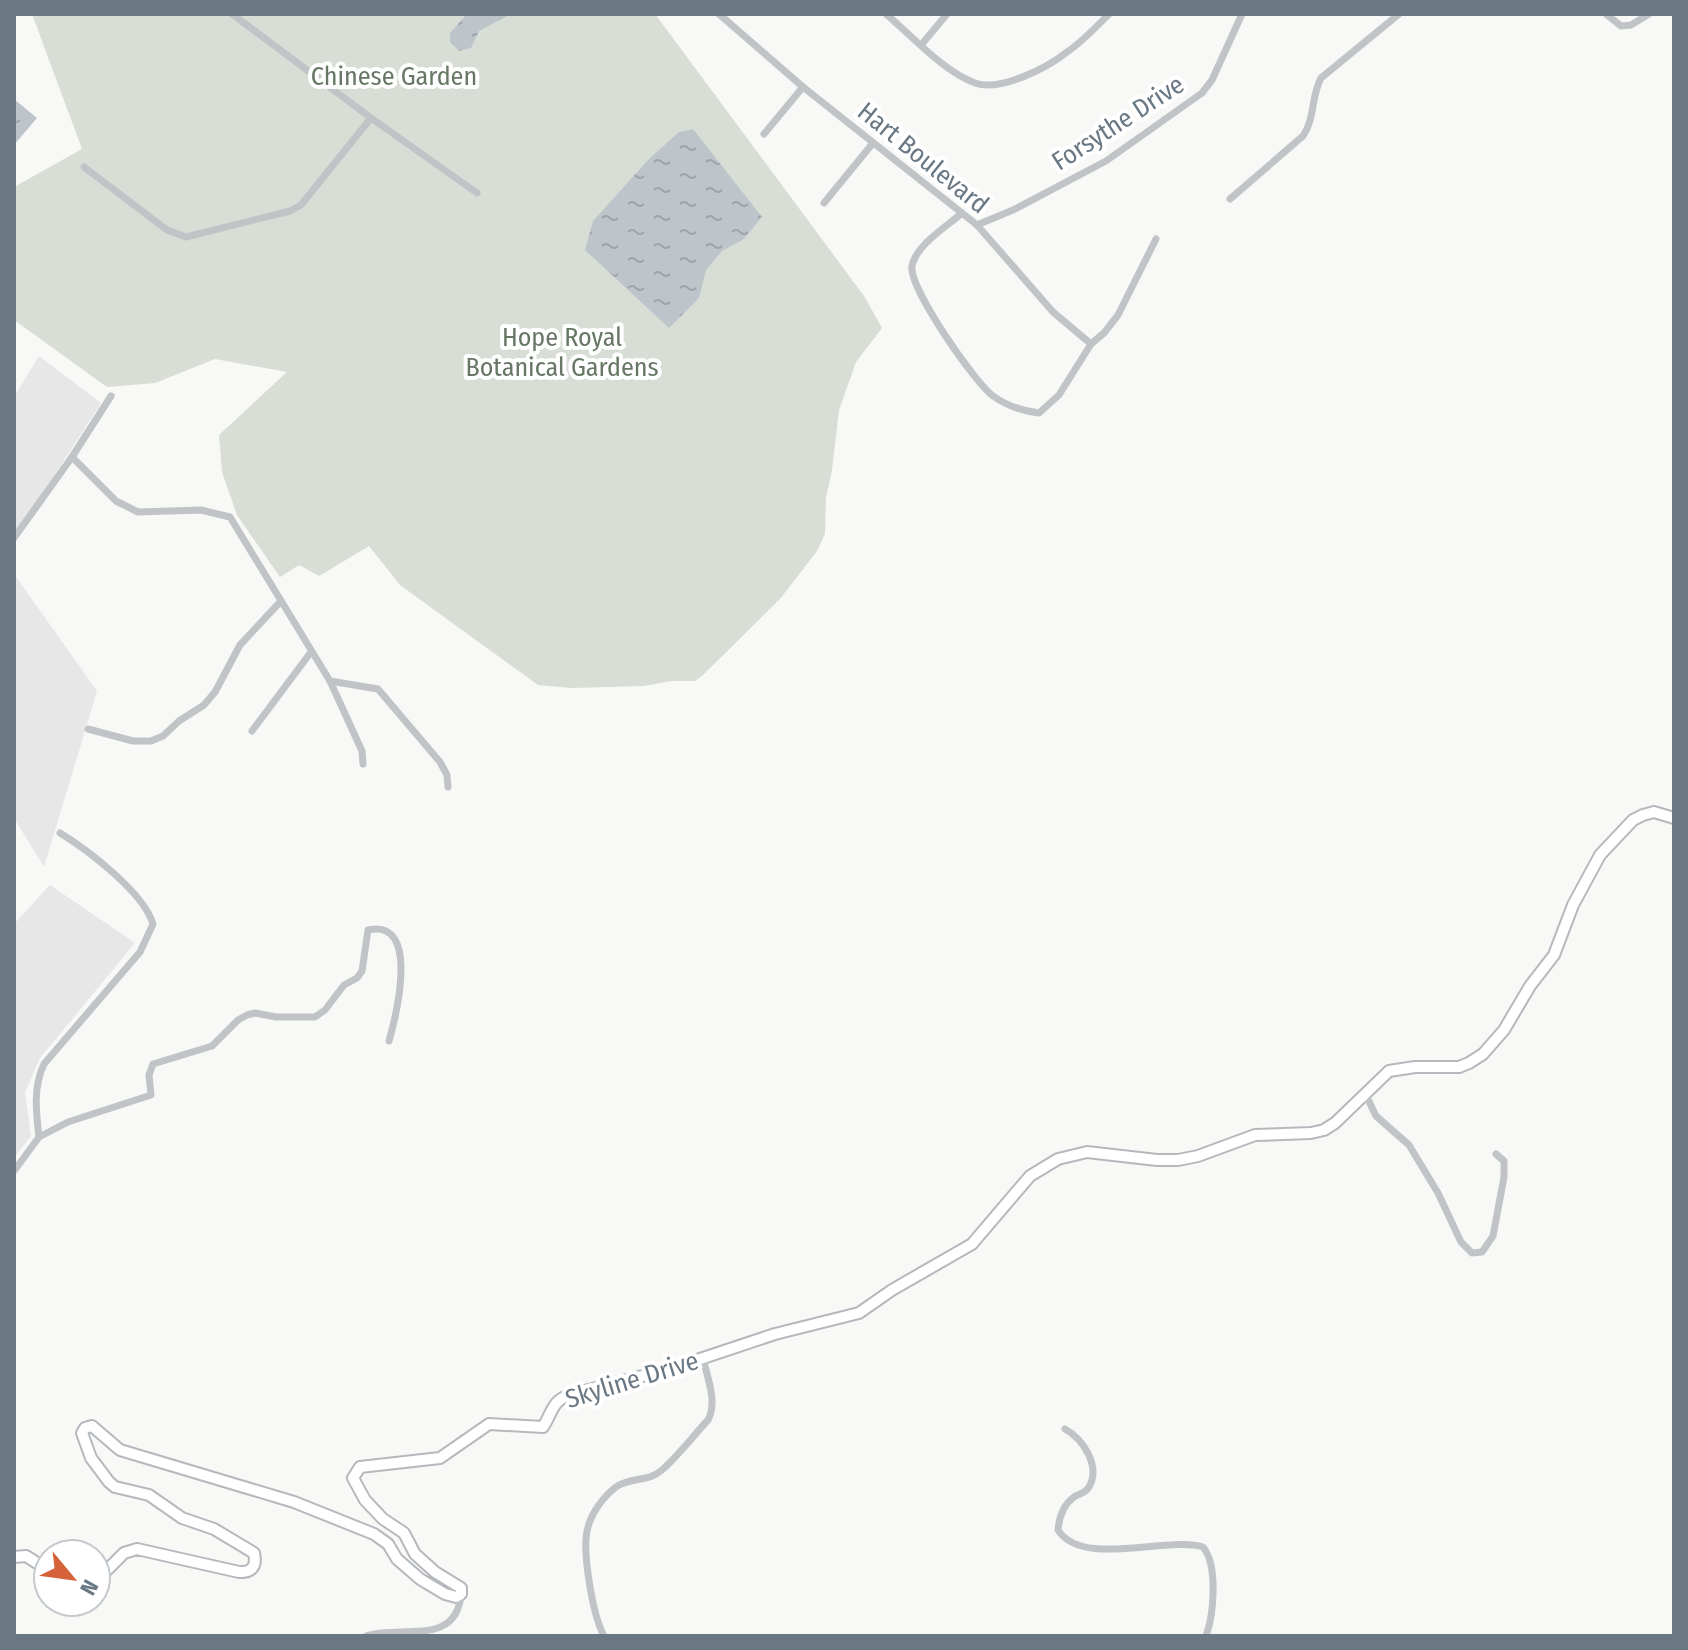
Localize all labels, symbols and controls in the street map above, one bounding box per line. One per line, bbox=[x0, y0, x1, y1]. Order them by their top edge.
park label: Chinese Garden bbox=[311, 61, 477, 92]
street label: Forsythe Drive bbox=[1046, 69, 1190, 177]
street label: Hart Boulevard bbox=[851, 96, 995, 220]
park label: Hope Royal Botanical Gardens bbox=[465, 322, 659, 383]
street label: Skyline Drive bbox=[562, 1345, 702, 1415]
north arrow bbox=[32, 1538, 112, 1618]
text: N bbox=[74, 1575, 104, 1600]

